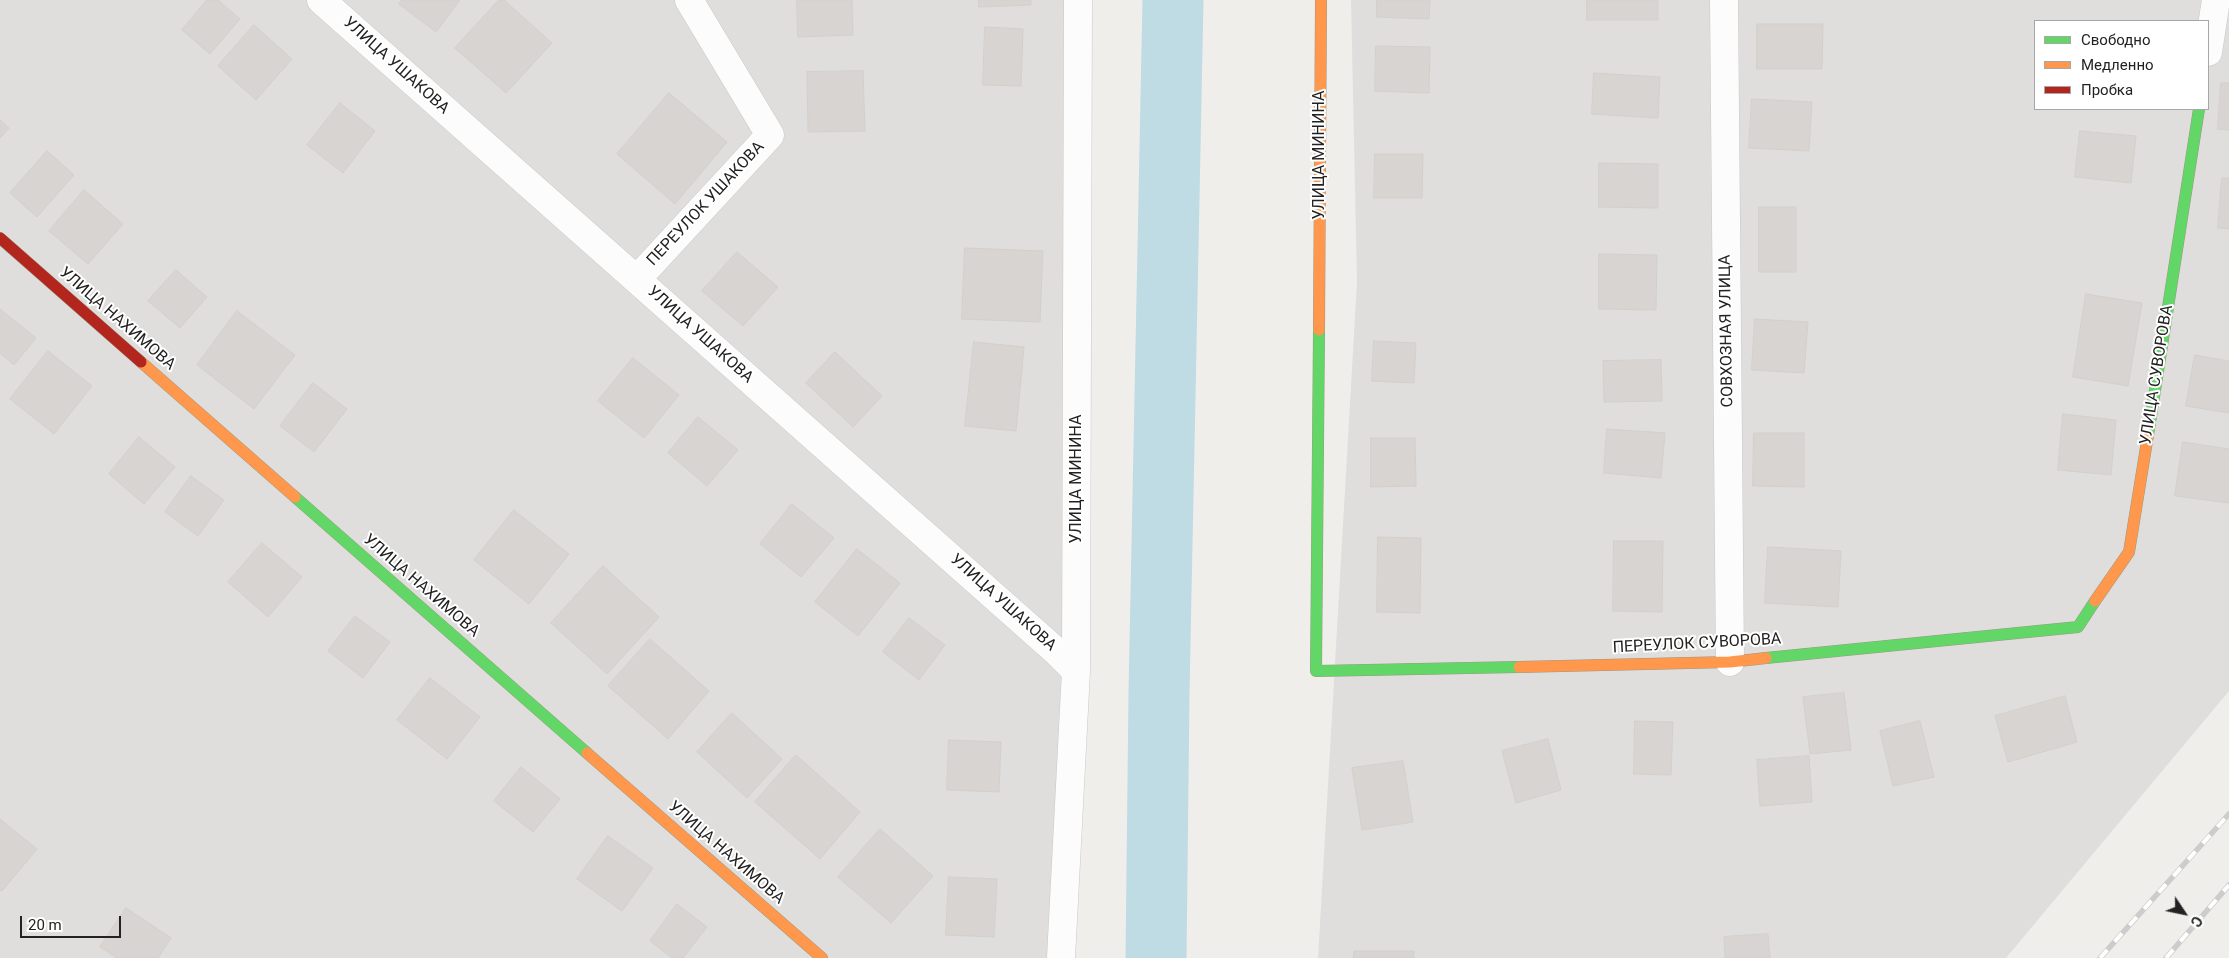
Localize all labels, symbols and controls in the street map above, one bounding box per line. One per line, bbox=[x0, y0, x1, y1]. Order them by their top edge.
street label: УЛИЦА УШАКОВА bbox=[339, 13, 453, 119]
legend bbox=[2034, 20, 2209, 110]
text: Свободно bbox=[2081, 31, 2150, 49]
text: Медленно bbox=[2081, 56, 2154, 74]
text: Пробка bbox=[2081, 81, 2133, 99]
street label: УЛИЦА МИНИНА bbox=[1310, 91, 1330, 219]
street label: ПЕРЕУЛОК УШАКОВА bbox=[643, 138, 769, 270]
street label: СОВХОЗНАЯ УЛИЦА bbox=[1716, 255, 1738, 407]
street label: УЛИЦА НАХИМОВА bbox=[55, 263, 179, 375]
street label: УЛИЦА УШАКОВА bbox=[643, 282, 757, 388]
street label: УЛИЦА СУВОРОВА bbox=[2136, 304, 2178, 446]
street label: УЛИЦА МИНИНА bbox=[1067, 415, 1087, 543]
street label: УЛИЦА НАХИМОВА bbox=[359, 530, 483, 642]
street label: УЛИЦА УШАКОВА bbox=[946, 550, 1060, 656]
street label: ПЕРЕУЛОК СУВОРОВА bbox=[1612, 630, 1782, 658]
street label: УЛИЦА НАХИМОВА bbox=[664, 797, 788, 909]
north arrow bbox=[2159, 888, 2209, 938]
scale bar bbox=[22, 906, 124, 938]
text: С bbox=[2187, 913, 2206, 930]
text: 20 m bbox=[28, 916, 62, 934]

